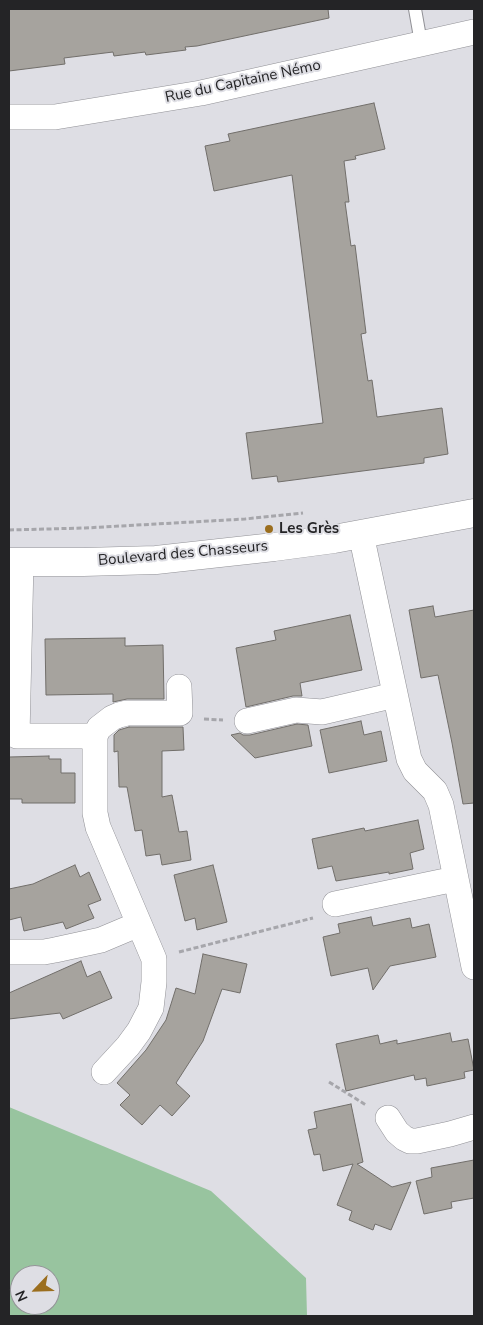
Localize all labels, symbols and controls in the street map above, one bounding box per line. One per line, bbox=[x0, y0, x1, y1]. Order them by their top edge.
street label: Rue du Capitaine Némo bbox=[164, 57, 322, 107]
place label: Les Grès bbox=[279, 520, 339, 538]
marker: Les Grès bbox=[263, 523, 275, 535]
street label: Boulevard des Chasseurs bbox=[97, 538, 269, 570]
north arrow bbox=[10, 1265, 60, 1315]
text: N bbox=[11, 1287, 33, 1305]

